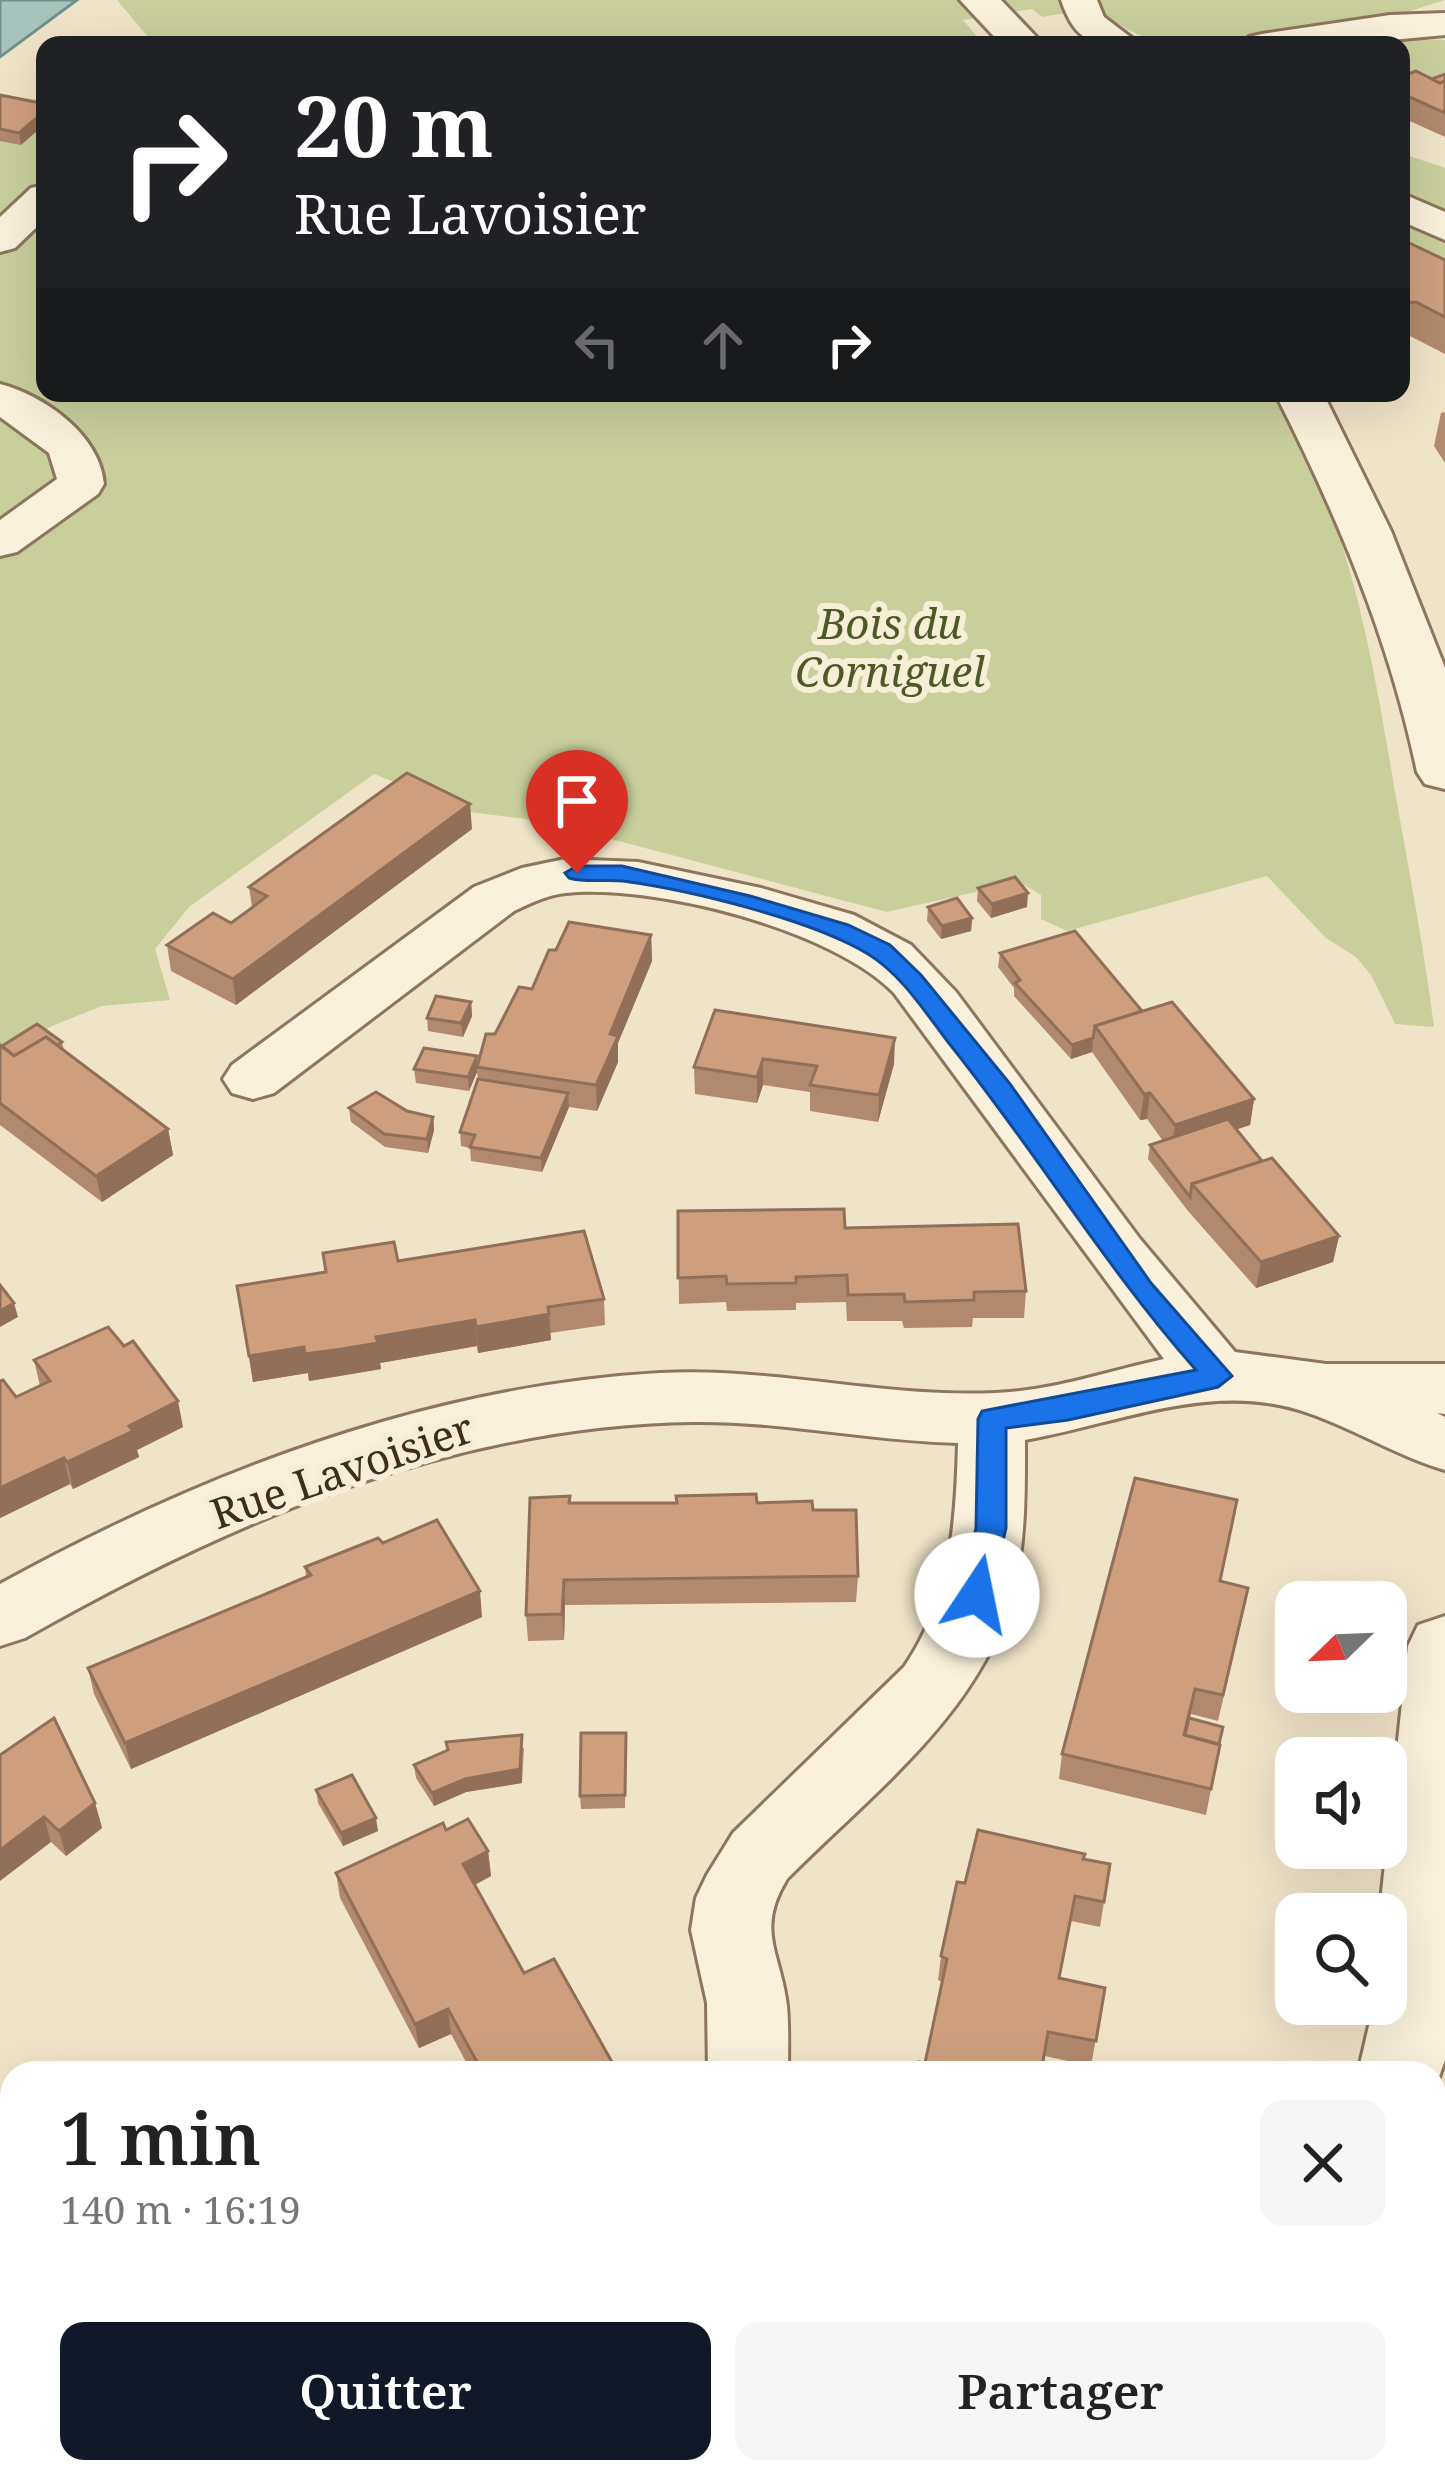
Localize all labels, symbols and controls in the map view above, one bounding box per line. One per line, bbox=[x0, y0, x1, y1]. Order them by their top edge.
text: 20 m bbox=[294, 67, 494, 182]
icon: right bbox=[96, 84, 252, 240]
text: Rue Lavoisier bbox=[294, 176, 646, 250]
icon: left bbox=[564, 312, 630, 378]
icon: ahead bbox=[690, 312, 756, 378]
icon: right bbox=[816, 312, 882, 378]
park label: Bois du Corniguel bbox=[795, 594, 985, 699]
pin bbox=[526, 750, 628, 873]
icon: arrive bbox=[544, 768, 610, 834]
street label: Rue Lavoisier bbox=[203, 1398, 481, 1541]
position arrow bbox=[914, 1532, 1040, 1658]
north arrow bbox=[1275, 1581, 1407, 1713]
map controls bbox=[1275, 1581, 1407, 2025]
button: sound bbox=[1275, 1737, 1407, 1869]
button: search bbox=[1275, 1893, 1407, 2025]
text: 1 min bbox=[60, 2088, 261, 2186]
button: close bbox=[1260, 2100, 1386, 2226]
text: 140 m · 16:19 bbox=[60, 2182, 301, 2235]
button: Quitter bbox=[60, 2322, 711, 2460]
button: Partager bbox=[735, 2322, 1386, 2460]

